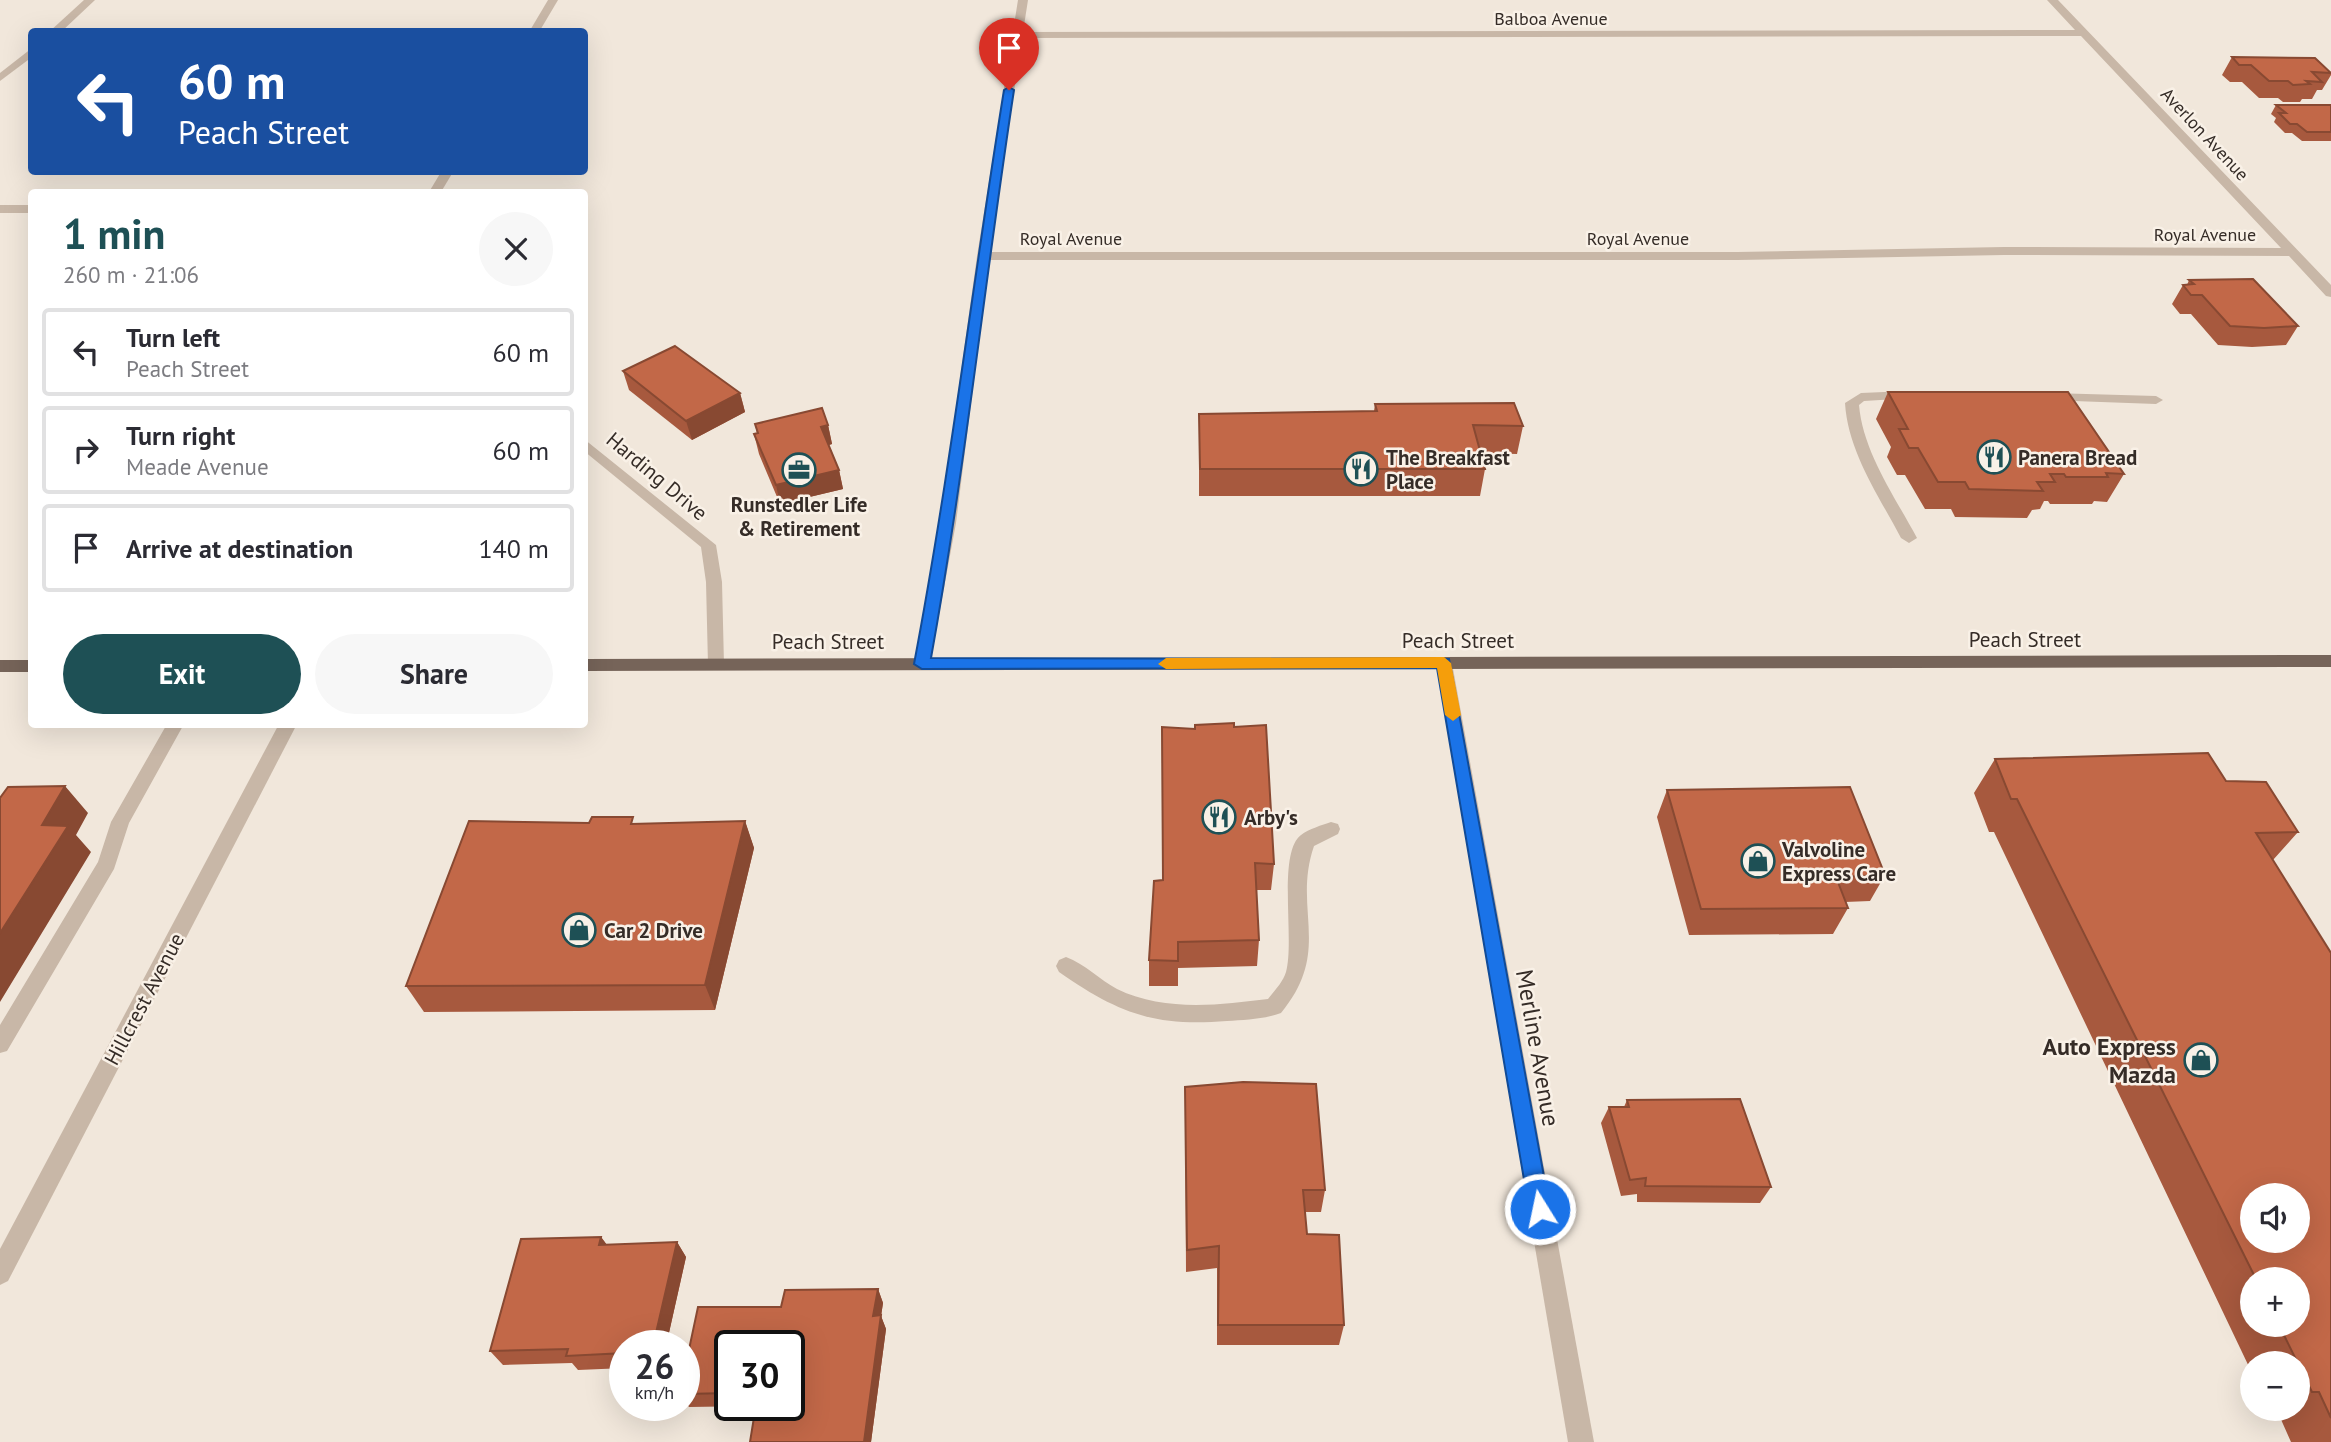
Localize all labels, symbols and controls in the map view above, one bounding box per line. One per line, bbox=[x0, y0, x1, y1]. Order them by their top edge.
street label: Balboa Avenue bbox=[1494, 7, 1608, 30]
pin bbox=[979, 18, 1039, 90]
icon: arrive bbox=[990, 29, 1028, 67]
text: 60 m bbox=[178, 49, 285, 113]
icon: left bbox=[63, 56, 154, 147]
street label: Averlon Avenue bbox=[2156, 83, 2254, 185]
text: Peach Street bbox=[178, 111, 349, 153]
text: 1 min bbox=[63, 206, 165, 261]
button: close bbox=[479, 212, 553, 286]
street label: Royal Avenue bbox=[2154, 223, 2256, 246]
street label: Royal Avenue bbox=[1020, 227, 1122, 250]
street label: Royal Avenue bbox=[1587, 227, 1689, 250]
text: 260 m · 21:06 bbox=[63, 260, 199, 289]
text: Turn left bbox=[126, 321, 220, 354]
icon: left bbox=[67, 333, 105, 371]
text: 60 m bbox=[493, 336, 549, 369]
text: Peach Street bbox=[126, 354, 249, 383]
text: Turn right bbox=[126, 419, 235, 452]
street label: Harding Drive bbox=[601, 426, 713, 526]
icon: right bbox=[67, 431, 105, 469]
text: 60 m bbox=[493, 434, 549, 467]
restaurant icon: Panera Bread bbox=[1975, 438, 2013, 476]
place label: The Breakfast Place bbox=[1386, 444, 1511, 495]
place label: Panera Bread bbox=[2018, 444, 2137, 471]
restaurant icon: The Breakfast Place bbox=[1342, 450, 1380, 488]
office icon: Runstedler Life & Retirement bbox=[780, 451, 818, 489]
text: Meade Avenue bbox=[126, 452, 269, 481]
place label: Runstedler Life & Retirement bbox=[731, 491, 867, 542]
icon: arrive bbox=[67, 529, 105, 567]
text: Arrive at destination bbox=[126, 532, 353, 565]
text: 140 m bbox=[478, 532, 549, 565]
street label: Peach Street bbox=[1969, 626, 2081, 653]
street label: Peach Street bbox=[1402, 627, 1514, 654]
street label: Peach Street bbox=[772, 628, 884, 655]
button: Exit bbox=[63, 634, 301, 714]
button: Share bbox=[315, 634, 553, 714]
restaurant icon: Arby's bbox=[1200, 798, 1238, 836]
place label: Arby's bbox=[1244, 804, 1298, 831]
place label: Valvoline Express Care bbox=[1781, 836, 1896, 887]
shop icon: Valvoline Express Care bbox=[1739, 842, 1777, 880]
shop icon: Car 2 Drive bbox=[560, 911, 598, 949]
place label: Car 2 Drive bbox=[604, 917, 703, 944]
street label: Hillcrest Avenue bbox=[98, 928, 190, 1070]
street label: Merline Avenue bbox=[1509, 967, 1567, 1129]
place label: Auto Express Mazda bbox=[2042, 1031, 2176, 1090]
shop icon: Auto Express Mazda bbox=[2182, 1041, 2220, 1079]
position arrow bbox=[1503, 1172, 1577, 1246]
map controls bbox=[2240, 1183, 2310, 1421]
button: sound bbox=[2240, 1183, 2310, 1253]
button: + bbox=[2240, 1267, 2310, 1337]
speed limit sign: 30 bbox=[714, 1330, 805, 1421]
text: 26 bbox=[635, 1343, 674, 1389]
button: − bbox=[2240, 1351, 2310, 1421]
text: km/h bbox=[635, 1381, 674, 1404]

